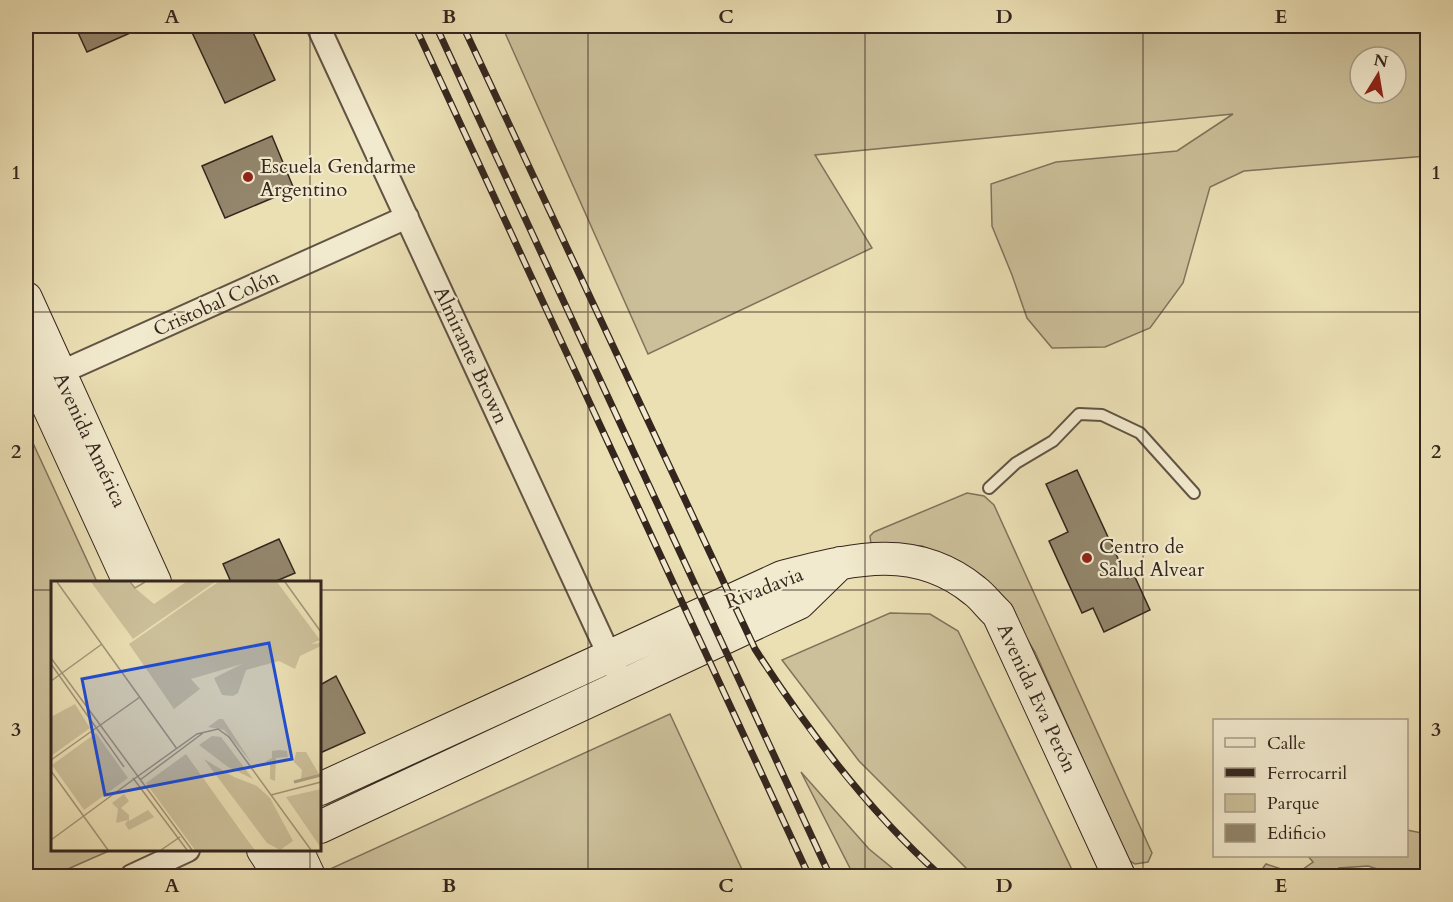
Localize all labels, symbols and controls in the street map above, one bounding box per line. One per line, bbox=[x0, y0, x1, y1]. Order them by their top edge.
text: A bbox=[164, 3, 180, 30]
text: B bbox=[442, 3, 456, 30]
text: C bbox=[718, 3, 734, 30]
text: D bbox=[995, 3, 1013, 30]
text: E bbox=[1275, 3, 1287, 30]
north arrow bbox=[1348, 45, 1408, 105]
text: N bbox=[1372, 49, 1390, 73]
place label: Escuela Gendarme Argentino bbox=[260, 153, 416, 203]
text: 1 bbox=[11, 159, 21, 186]
text: 1 bbox=[1431, 159, 1441, 186]
marker: Escuela Gendarme Argentino bbox=[241, 170, 255, 184]
street label: Cristobal Colón bbox=[149, 263, 284, 343]
street label: Almirante Brown bbox=[427, 282, 515, 429]
street label: Avenida América bbox=[47, 368, 133, 512]
text: 2 bbox=[11, 438, 21, 465]
text: 2 bbox=[1431, 438, 1441, 465]
place label: Centro de Salud Alvear bbox=[1099, 533, 1205, 583]
marker: Centro de Salud Alvear bbox=[1080, 551, 1094, 565]
street label: Rivadavia bbox=[721, 561, 807, 615]
inset map bbox=[51, 581, 321, 851]
street label: Avenida Eva Perón bbox=[991, 619, 1084, 778]
text: 3 bbox=[11, 716, 21, 743]
text: 3 bbox=[1431, 716, 1441, 743]
legend bbox=[1213, 719, 1408, 857]
text: Calle bbox=[1267, 731, 1306, 756]
text: Ferrocarril bbox=[1267, 761, 1347, 786]
text: Parque bbox=[1267, 791, 1320, 816]
text: Edificio bbox=[1267, 821, 1326, 846]
text: A bbox=[164, 872, 180, 899]
text: B bbox=[442, 872, 456, 899]
text: C bbox=[718, 872, 734, 899]
text: D bbox=[995, 872, 1013, 899]
text: E bbox=[1275, 872, 1287, 899]

